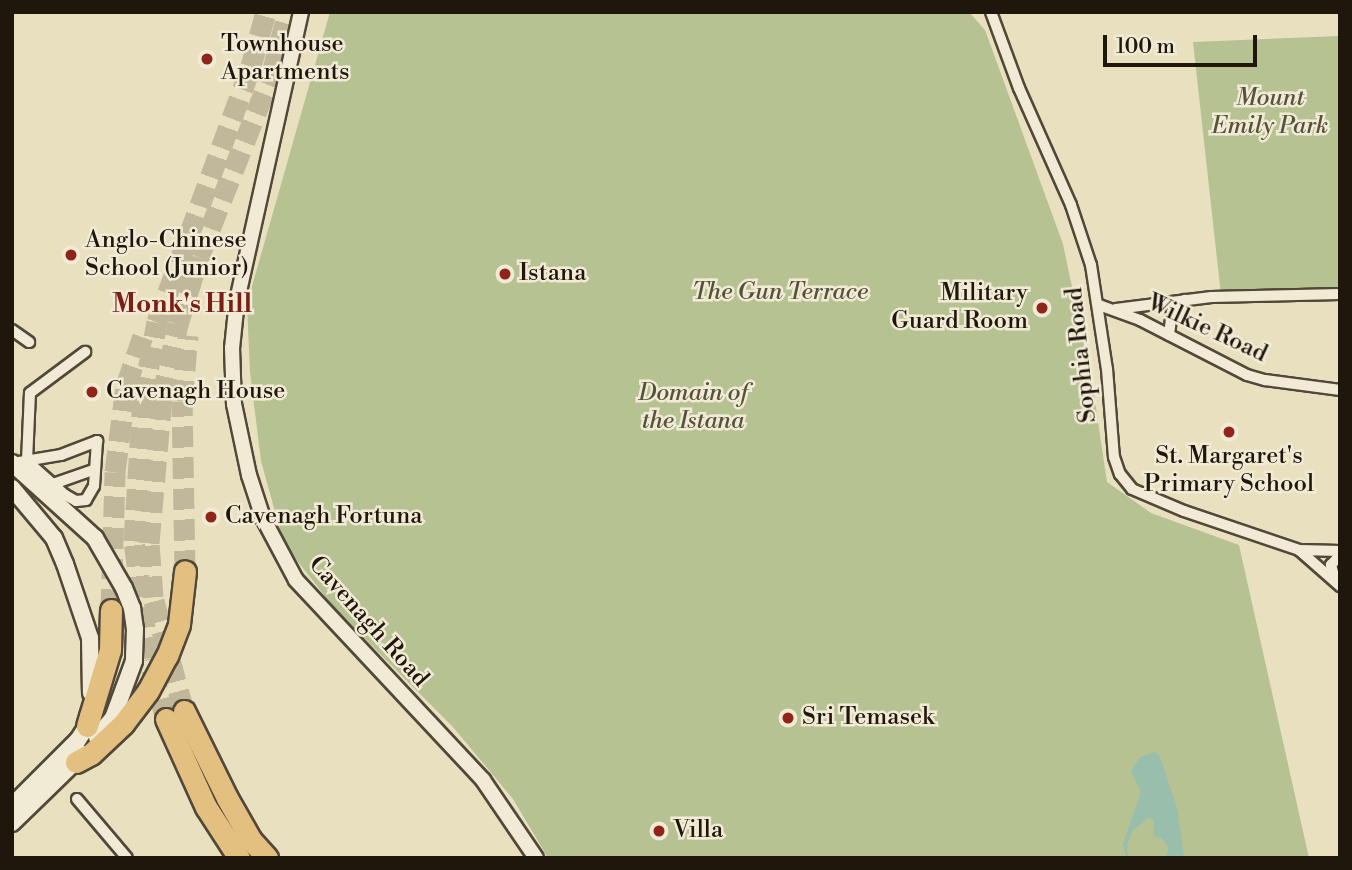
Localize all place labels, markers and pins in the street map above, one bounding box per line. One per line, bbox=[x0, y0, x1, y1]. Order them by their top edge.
place label: Townhouse Apartments bbox=[221, 31, 349, 87]
marker: Townhouse Apartments bbox=[199, 51, 215, 67]
place label: Anglo-Chinese School (Junior) bbox=[85, 227, 249, 283]
marker: Anglo-Chinese School (Junior) bbox=[63, 247, 79, 263]
place label: Istana bbox=[519, 260, 586, 288]
marker: Istana bbox=[497, 266, 513, 282]
place label: Military Guard Room bbox=[891, 280, 1028, 336]
marker: Military Guard Room bbox=[1034, 300, 1050, 316]
place label: Cavenagh House bbox=[106, 378, 285, 406]
marker: Cavenagh House bbox=[84, 384, 100, 400]
marker: St. Margaret's Primary School bbox=[1221, 424, 1237, 440]
place label: St. Margaret's Primary School bbox=[1144, 443, 1314, 499]
place label: Cavenagh Fortuna bbox=[225, 503, 422, 531]
marker: Cavenagh Fortuna bbox=[203, 509, 219, 525]
place label: Sri Temasek bbox=[802, 704, 935, 732]
marker: Sri Temasek bbox=[780, 710, 796, 726]
place label: Villa bbox=[673, 817, 723, 845]
marker: Villa bbox=[651, 823, 667, 839]

